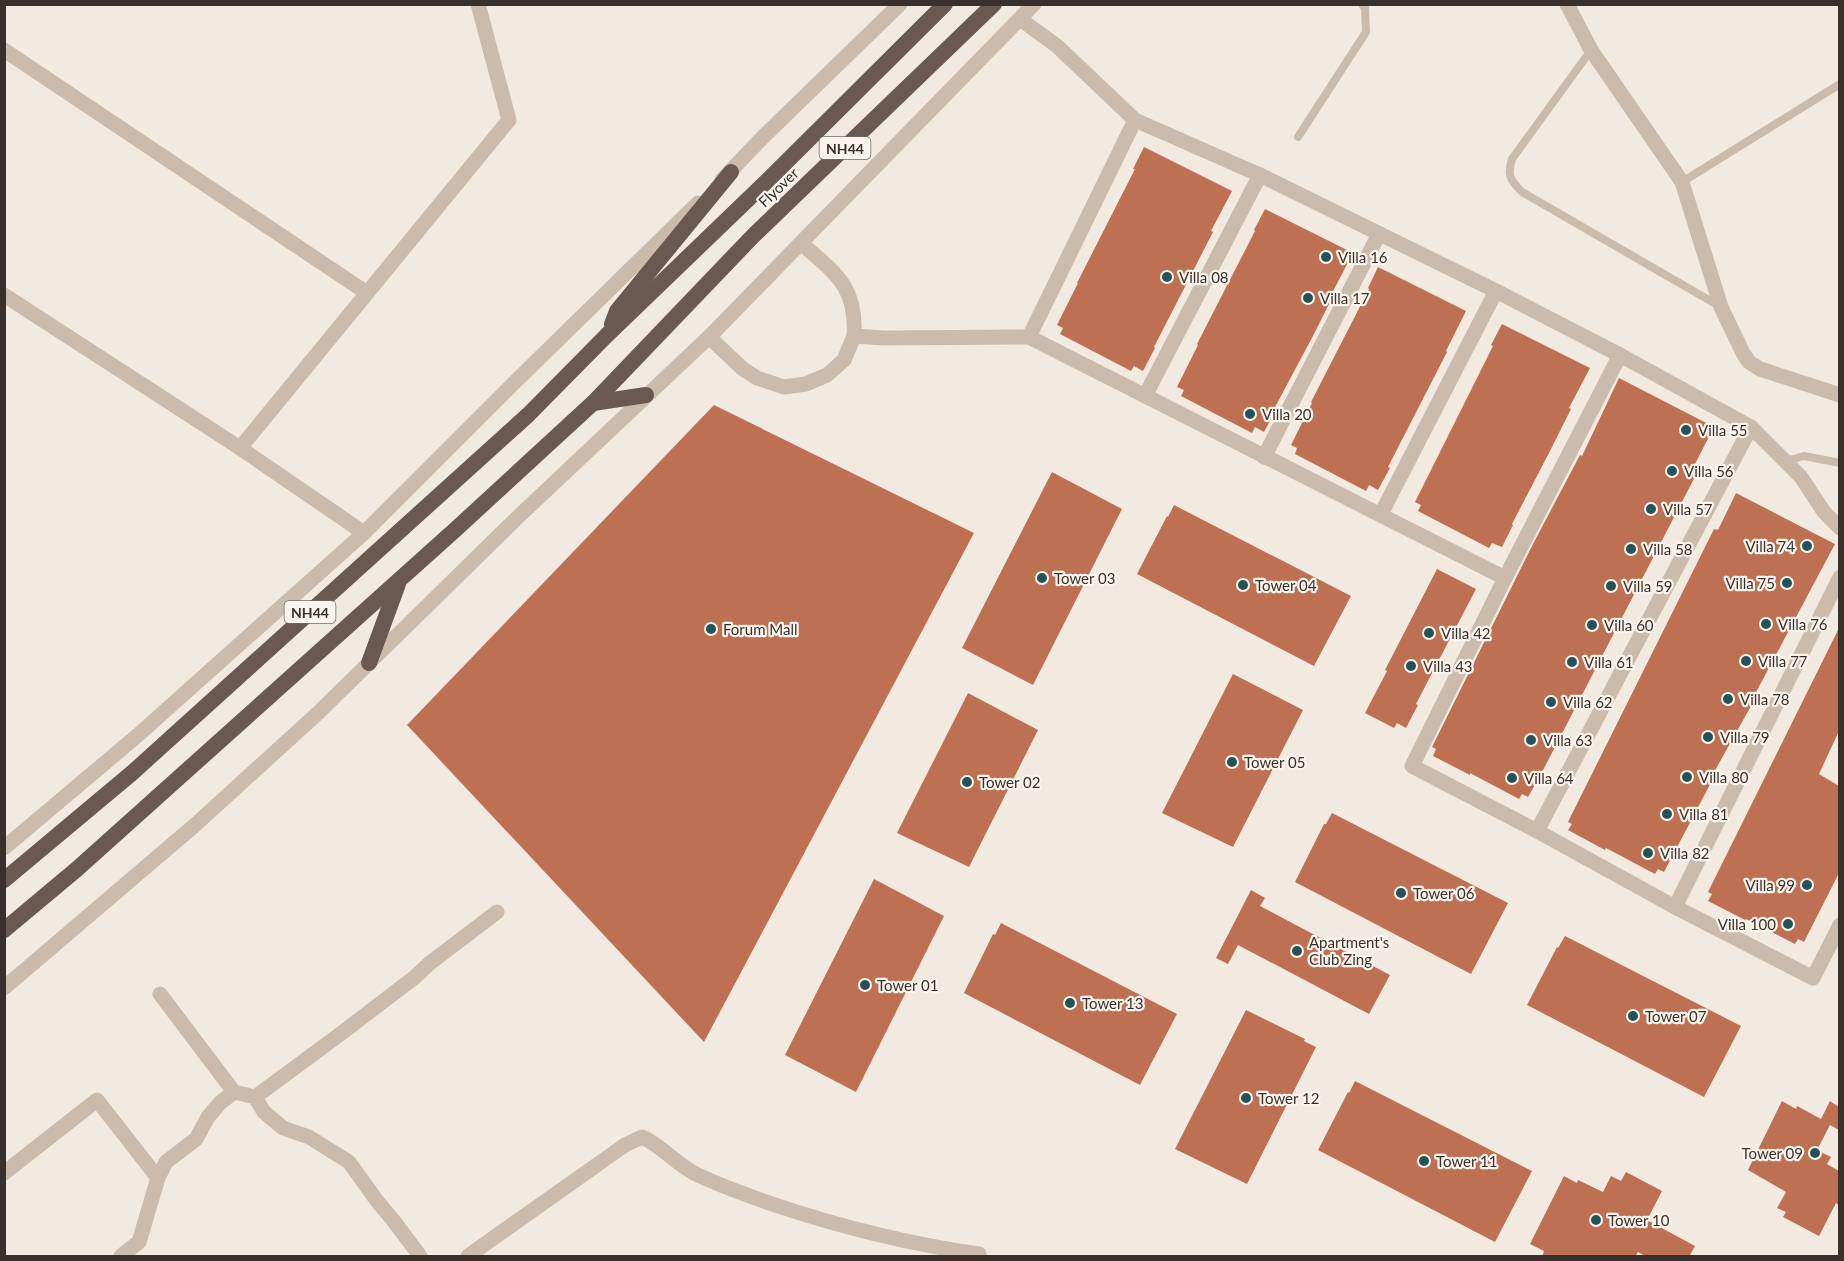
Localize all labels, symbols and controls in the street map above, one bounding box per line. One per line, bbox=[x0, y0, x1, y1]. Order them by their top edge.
road number: NH44 bbox=[820, 137, 870, 159]
street label: Flyover bbox=[754, 163, 802, 210]
place label: Villa 16 bbox=[1338, 248, 1388, 266]
marker: Villa 16 bbox=[1319, 250, 1333, 264]
place label: Villa 08 bbox=[1179, 268, 1229, 286]
marker: Villa 08 bbox=[1160, 270, 1174, 284]
place label: Villa 17 bbox=[1320, 289, 1370, 307]
marker: Villa 17 bbox=[1301, 291, 1315, 305]
place label: Villa 20 bbox=[1262, 405, 1312, 423]
marker: Villa 20 bbox=[1243, 407, 1257, 421]
place label: Villa 55 bbox=[1698, 421, 1748, 439]
marker: Villa 55 bbox=[1679, 423, 1693, 437]
place label: Villa 56 bbox=[1684, 462, 1734, 480]
marker: Villa 56 bbox=[1665, 464, 1679, 478]
place label: Villa 57 bbox=[1663, 500, 1713, 518]
marker: Villa 57 bbox=[1644, 502, 1658, 516]
place label: Villa 74 bbox=[1745, 537, 1795, 555]
marker: Villa 74 bbox=[1800, 539, 1814, 553]
place label: Villa 58 bbox=[1643, 540, 1693, 558]
marker: Villa 58 bbox=[1624, 542, 1638, 556]
place label: Tower 03 bbox=[1054, 569, 1115, 587]
marker: Tower 03 bbox=[1035, 571, 1049, 585]
place label: Villa 75 bbox=[1725, 574, 1775, 592]
place label: Tower 04 bbox=[1255, 576, 1317, 594]
marker: Villa 75 bbox=[1780, 576, 1794, 590]
place label: Villa 59 bbox=[1623, 577, 1673, 595]
marker: Tower 04 bbox=[1236, 578, 1250, 592]
marker: Villa 59 bbox=[1604, 579, 1618, 593]
road number: NH44 bbox=[284, 601, 336, 623]
place label: Villa 76 bbox=[1778, 615, 1828, 633]
place label: Villa 60 bbox=[1604, 616, 1654, 634]
marker: Villa 76 bbox=[1759, 617, 1773, 631]
marker: Villa 60 bbox=[1585, 618, 1599, 632]
place label: Forum Mall bbox=[723, 620, 798, 638]
marker: Forum Mall bbox=[704, 622, 718, 636]
place label: Villa 42 bbox=[1441, 624, 1491, 642]
marker: Villa 42 bbox=[1422, 626, 1436, 640]
place label: Villa 77 bbox=[1758, 652, 1808, 670]
place label: Villa 61 bbox=[1584, 653, 1634, 671]
marker: Villa 77 bbox=[1739, 654, 1753, 668]
marker: Villa 61 bbox=[1565, 655, 1579, 669]
place label: Villa 43 bbox=[1423, 657, 1473, 675]
marker: Villa 43 bbox=[1404, 659, 1418, 673]
place label: Villa 78 bbox=[1740, 690, 1790, 708]
marker: Villa 78 bbox=[1721, 692, 1735, 706]
place label: Villa 62 bbox=[1563, 693, 1613, 711]
marker: Villa 62 bbox=[1544, 695, 1558, 709]
place label: Villa 79 bbox=[1720, 728, 1770, 746]
marker: Villa 79 bbox=[1701, 730, 1715, 744]
place label: Villa 63 bbox=[1543, 731, 1593, 749]
marker: Villa 63 bbox=[1524, 733, 1538, 747]
place label: Tower 05 bbox=[1244, 753, 1305, 771]
marker: Tower 05 bbox=[1225, 755, 1239, 769]
place label: Villa 80 bbox=[1699, 768, 1749, 786]
place label: Villa 64 bbox=[1524, 769, 1574, 787]
marker: Villa 80 bbox=[1680, 770, 1694, 784]
marker: Villa 64 bbox=[1505, 771, 1519, 785]
place label: Tower 02 bbox=[979, 773, 1040, 791]
marker: Tower 02 bbox=[960, 775, 974, 789]
place label: Villa 81 bbox=[1679, 805, 1729, 823]
marker: Villa 81 bbox=[1660, 807, 1674, 821]
place label: Villa 82 bbox=[1660, 844, 1710, 862]
marker: Villa 82 bbox=[1641, 846, 1655, 860]
place label: Villa 99 bbox=[1745, 876, 1795, 894]
marker: Villa 99 bbox=[1800, 878, 1814, 892]
place label: Tower 06 bbox=[1413, 884, 1475, 902]
marker: Tower 06 bbox=[1394, 886, 1408, 900]
place label: Villa 100 bbox=[1718, 915, 1776, 933]
marker: Villa 100 bbox=[1781, 917, 1795, 931]
place label: Apartment's Club Zing bbox=[1309, 933, 1389, 968]
marker: Apartment's Club Zing bbox=[1290, 944, 1304, 958]
place label: Tower 01 bbox=[877, 976, 938, 994]
marker: Tower 01 bbox=[858, 978, 872, 992]
place label: Tower 13 bbox=[1082, 994, 1143, 1012]
marker: Tower 13 bbox=[1063, 996, 1077, 1010]
place label: Tower 07 bbox=[1645, 1007, 1707, 1025]
marker: Tower 07 bbox=[1626, 1009, 1640, 1023]
place label: Tower 12 bbox=[1258, 1089, 1319, 1107]
marker: Tower 12 bbox=[1239, 1091, 1253, 1105]
place label: Tower 09 bbox=[1742, 1144, 1803, 1162]
marker: Tower 09 bbox=[1808, 1146, 1822, 1160]
place label: Tower 11 bbox=[1436, 1152, 1497, 1170]
marker: Tower 11 bbox=[1417, 1154, 1431, 1168]
place label: Tower 10 bbox=[1608, 1211, 1670, 1229]
marker: Tower 10 bbox=[1589, 1213, 1603, 1227]

